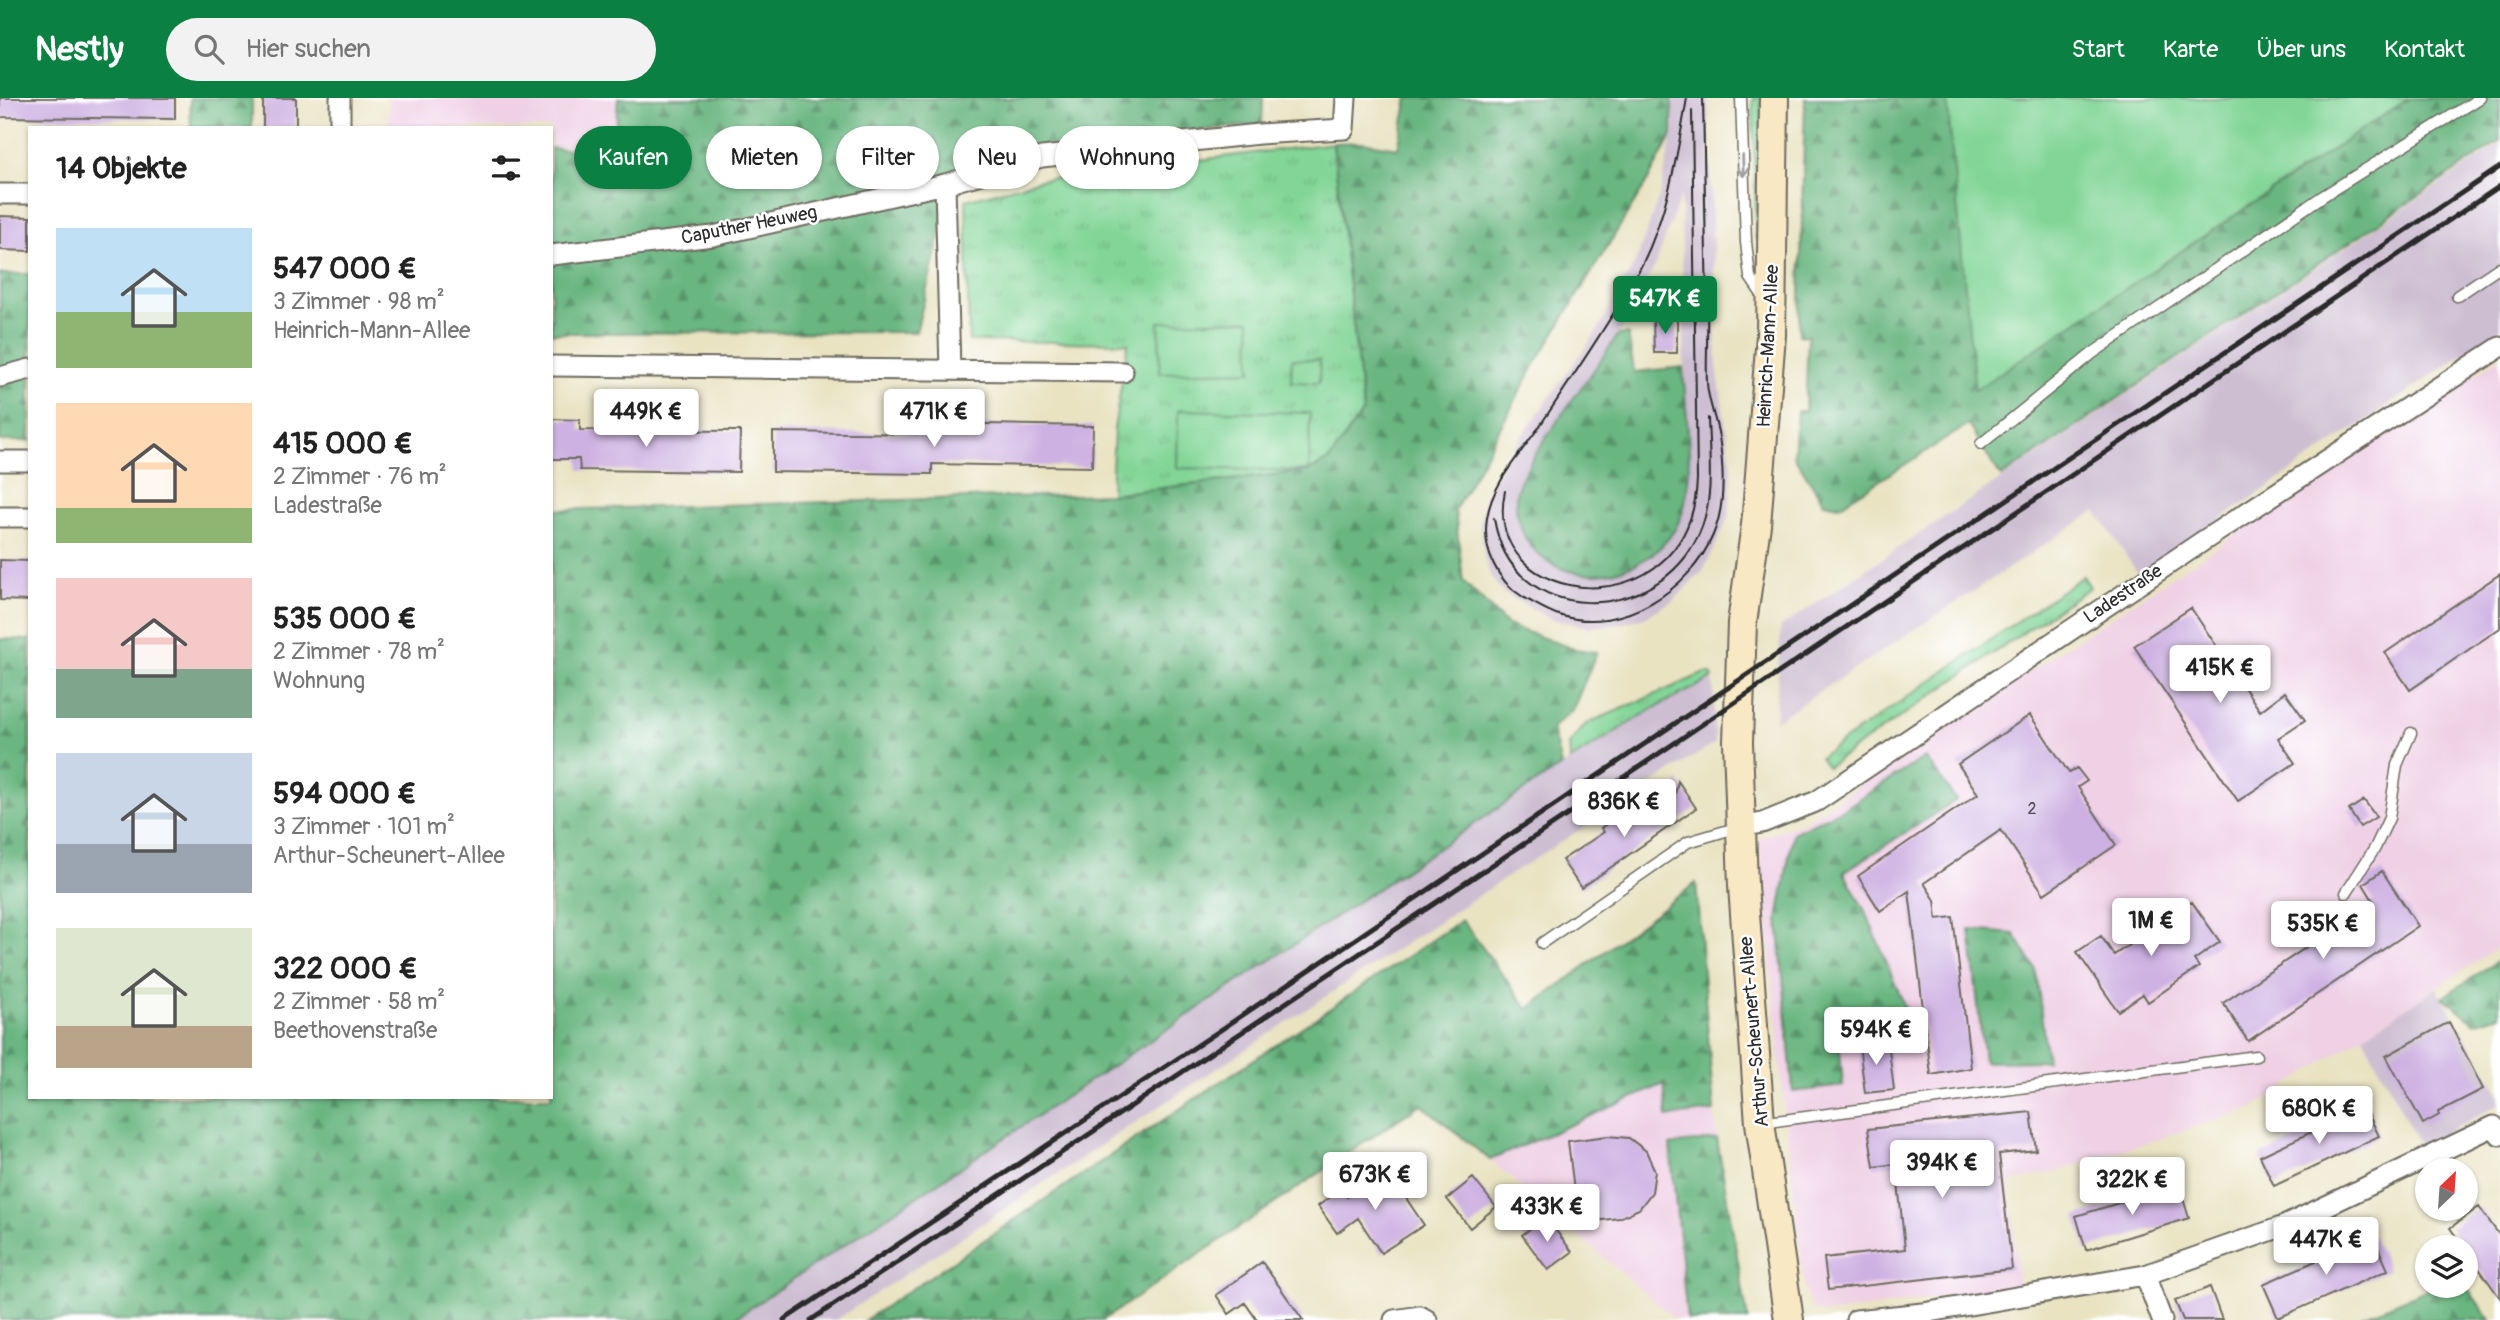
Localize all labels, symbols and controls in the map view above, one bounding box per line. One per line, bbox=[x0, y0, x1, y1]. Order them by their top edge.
search box bbox=[166, 18, 656, 81]
text: Nestly bbox=[35, 29, 124, 70]
icon: search bbox=[190, 30, 228, 68]
text: Hier suchen bbox=[246, 33, 371, 65]
text: Start bbox=[2072, 35, 2125, 64]
text: Karte bbox=[2163, 35, 2218, 64]
text: Über uns bbox=[2256, 35, 2346, 64]
text: Kontakt bbox=[2384, 35, 2465, 64]
chip: Kaufen bbox=[574, 126, 692, 189]
chip: Mieten bbox=[706, 126, 822, 189]
chip: Filter bbox=[836, 126, 939, 189]
chip: Neu bbox=[953, 126, 1041, 189]
chip: Wohnung bbox=[1055, 126, 1199, 189]
icon: filters bbox=[487, 149, 525, 187]
text: 14 Objekte bbox=[56, 150, 187, 187]
one-way arrow bbox=[1737, 154, 1750, 177]
street label: Caputher Heuweg bbox=[679, 200, 819, 250]
text: 547 000 € bbox=[273, 250, 417, 287]
icon: home bbox=[112, 256, 196, 340]
street label: Heinrich-Mann-Allee bbox=[1752, 263, 1784, 428]
pin: 547K € bbox=[1608, 276, 1722, 336]
text: 547K € bbox=[1629, 284, 1701, 313]
text: 3 Zimmer · 98 m² bbox=[273, 287, 445, 316]
text: Heinrich-Mann-Allee bbox=[273, 316, 470, 345]
pin: 449K € bbox=[589, 390, 703, 449]
pin: 471K € bbox=[877, 390, 991, 449]
text: 449K € bbox=[610, 397, 682, 426]
text: 471K € bbox=[900, 397, 968, 426]
text: 415 000 € bbox=[273, 425, 413, 462]
icon: home bbox=[112, 431, 196, 515]
text: 2 Zimmer · 76 m² bbox=[273, 462, 447, 491]
text: Ladestraße bbox=[273, 491, 382, 520]
street label: Ladestraße bbox=[2079, 559, 2167, 629]
text: 535 000 € bbox=[273, 600, 417, 637]
icon: home bbox=[112, 606, 196, 690]
text: 2 Zimmer · 78 m² bbox=[273, 637, 445, 666]
pin: 415K € bbox=[2163, 646, 2277, 705]
text: 415K € bbox=[2186, 653, 2254, 682]
text: Wohnung bbox=[273, 666, 365, 695]
text: 594 000 € bbox=[273, 775, 416, 812]
pin: 836K € bbox=[1567, 780, 1681, 839]
icon: home bbox=[112, 781, 196, 865]
text: 836K € bbox=[1588, 787, 1660, 816]
house number: 2 bbox=[2028, 799, 2037, 819]
text: 3 Zimmer · 101 m² bbox=[273, 812, 455, 841]
text: Arthur-Scheunert-Allee bbox=[273, 841, 505, 870]
pin: 1M € bbox=[2110, 898, 2192, 958]
pin: 535K € bbox=[2266, 902, 2380, 961]
text: 1M € bbox=[2128, 906, 2174, 935]
text: 535K € bbox=[2287, 909, 2359, 938]
street label: Arthur-Scheunert-Allee bbox=[1734, 935, 1774, 1128]
text: 322 000 € bbox=[273, 950, 418, 987]
icon: home bbox=[112, 956, 196, 1040]
text: 2 Zimmer · 58 m² bbox=[273, 987, 445, 1016]
pin: 594K € bbox=[1819, 1007, 1933, 1067]
text: 594K € bbox=[1840, 1015, 1912, 1044]
text: Beethovenstraße bbox=[273, 1016, 437, 1045]
pin: 680K € bbox=[2262, 1086, 2376, 1146]
text: 680K € bbox=[2282, 1094, 2356, 1123]
pin: 394K € bbox=[1885, 1140, 1999, 1200]
text: 394K € bbox=[1906, 1148, 1978, 1177]
pin: 673K € bbox=[1318, 1152, 1432, 1212]
pin: 322K € bbox=[2075, 1158, 2189, 1217]
north arrow bbox=[2415, 1158, 2478, 1222]
map controls bbox=[2415, 1158, 2478, 1298]
text: 673K € bbox=[1339, 1160, 1411, 1189]
text: 322K € bbox=[2096, 1165, 2168, 1194]
pin: 433K € bbox=[1490, 1184, 1604, 1244]
text: 433K € bbox=[1510, 1192, 1584, 1221]
pin: 447K € bbox=[2269, 1218, 2383, 1277]
text: 447K € bbox=[2290, 1225, 2362, 1254]
button: layers bbox=[2415, 1235, 2478, 1298]

